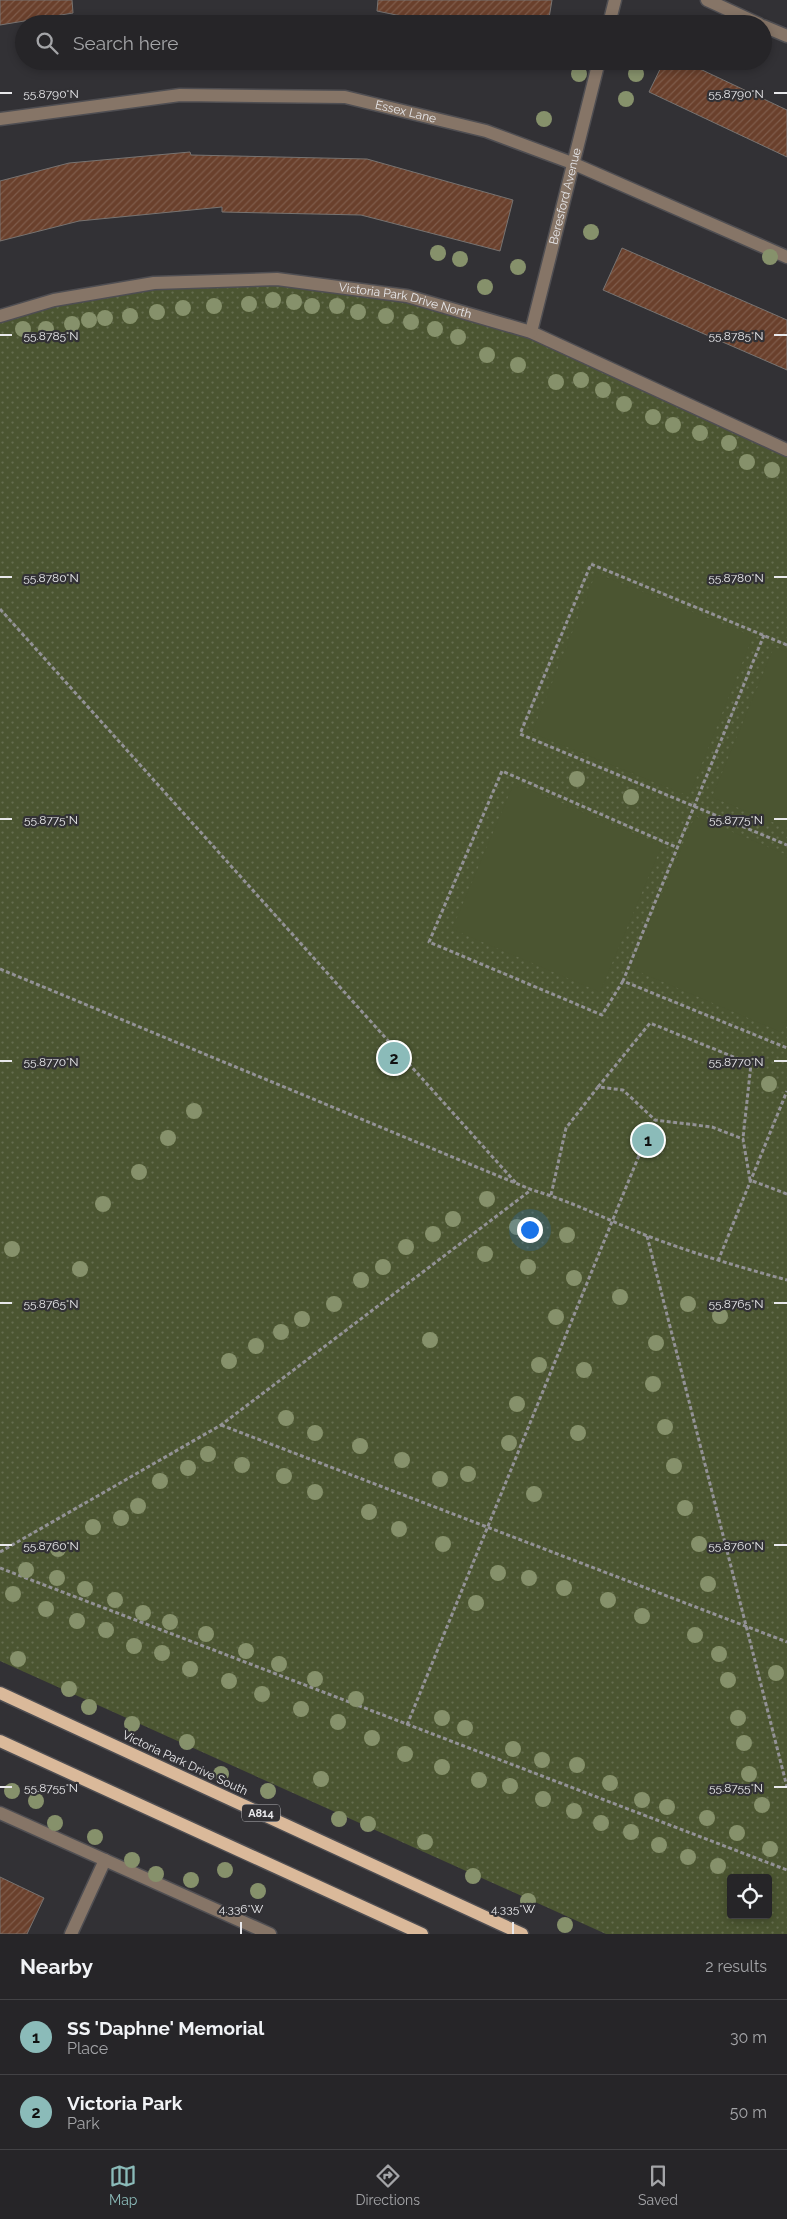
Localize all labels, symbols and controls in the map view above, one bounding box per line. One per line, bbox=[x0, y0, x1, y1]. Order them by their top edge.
search box bbox=[15, 15, 772, 70]
icon: search bbox=[33, 29, 61, 57]
text: Search here bbox=[73, 32, 179, 54]
text: 55.8790°N bbox=[23, 87, 79, 101]
text: 55.8790°N bbox=[708, 87, 764, 101]
street label: Essex Lane bbox=[374, 98, 438, 126]
street label: Beresford Avenue bbox=[546, 146, 584, 246]
street label: Victoria Park Drive North bbox=[338, 280, 473, 321]
text: 55.8785°N bbox=[24, 329, 79, 343]
text: 55.8785°N bbox=[709, 329, 764, 343]
text: 55.8780°N bbox=[23, 571, 79, 585]
text: 55.8780°N bbox=[708, 571, 764, 585]
text: 55.8775°N bbox=[24, 813, 78, 827]
text: 55.8775°N bbox=[709, 813, 763, 827]
pin: 2 bbox=[378, 1039, 410, 1077]
text: 55.8770°N bbox=[24, 1055, 78, 1069]
text: 55.8770°N bbox=[709, 1055, 763, 1069]
pin: 1 bbox=[632, 1121, 664, 1159]
your location bbox=[517, 1217, 543, 1243]
text: 55.8765°N bbox=[23, 1297, 79, 1311]
text: 55.8765°N bbox=[708, 1297, 764, 1311]
text: 55.8760°N bbox=[23, 1539, 79, 1553]
text: 55.8760°N bbox=[708, 1539, 764, 1553]
street label: Victoria Park Drive South bbox=[120, 1728, 250, 1798]
text: 55.8755°N bbox=[24, 1781, 78, 1795]
text: 55.8755°N bbox=[709, 1781, 763, 1795]
road number: A814 bbox=[242, 1805, 280, 1822]
map controls bbox=[727, 1874, 772, 1919]
button: locate bbox=[727, 1874, 772, 1919]
text: 4.336°W bbox=[219, 1902, 264, 1916]
text: 4.335°W bbox=[491, 1902, 535, 1916]
text: Nearby bbox=[20, 1954, 93, 1979]
text: 2 results bbox=[705, 1957, 767, 1976]
text: SS 'Daphne' Memorial bbox=[67, 2017, 264, 2039]
text: 1 bbox=[32, 2028, 40, 2047]
text: 30 m bbox=[730, 2028, 767, 2047]
text: Place bbox=[67, 2039, 108, 2058]
text: Victoria Park bbox=[67, 2092, 182, 2114]
text: 2 bbox=[31, 2103, 41, 2122]
text: 50 m bbox=[730, 2103, 767, 2122]
text: Park bbox=[67, 2114, 100, 2133]
tab: Map bbox=[109, 2162, 137, 2208]
tab: Directions bbox=[355, 2162, 420, 2208]
tab: Saved bbox=[638, 2162, 678, 2208]

